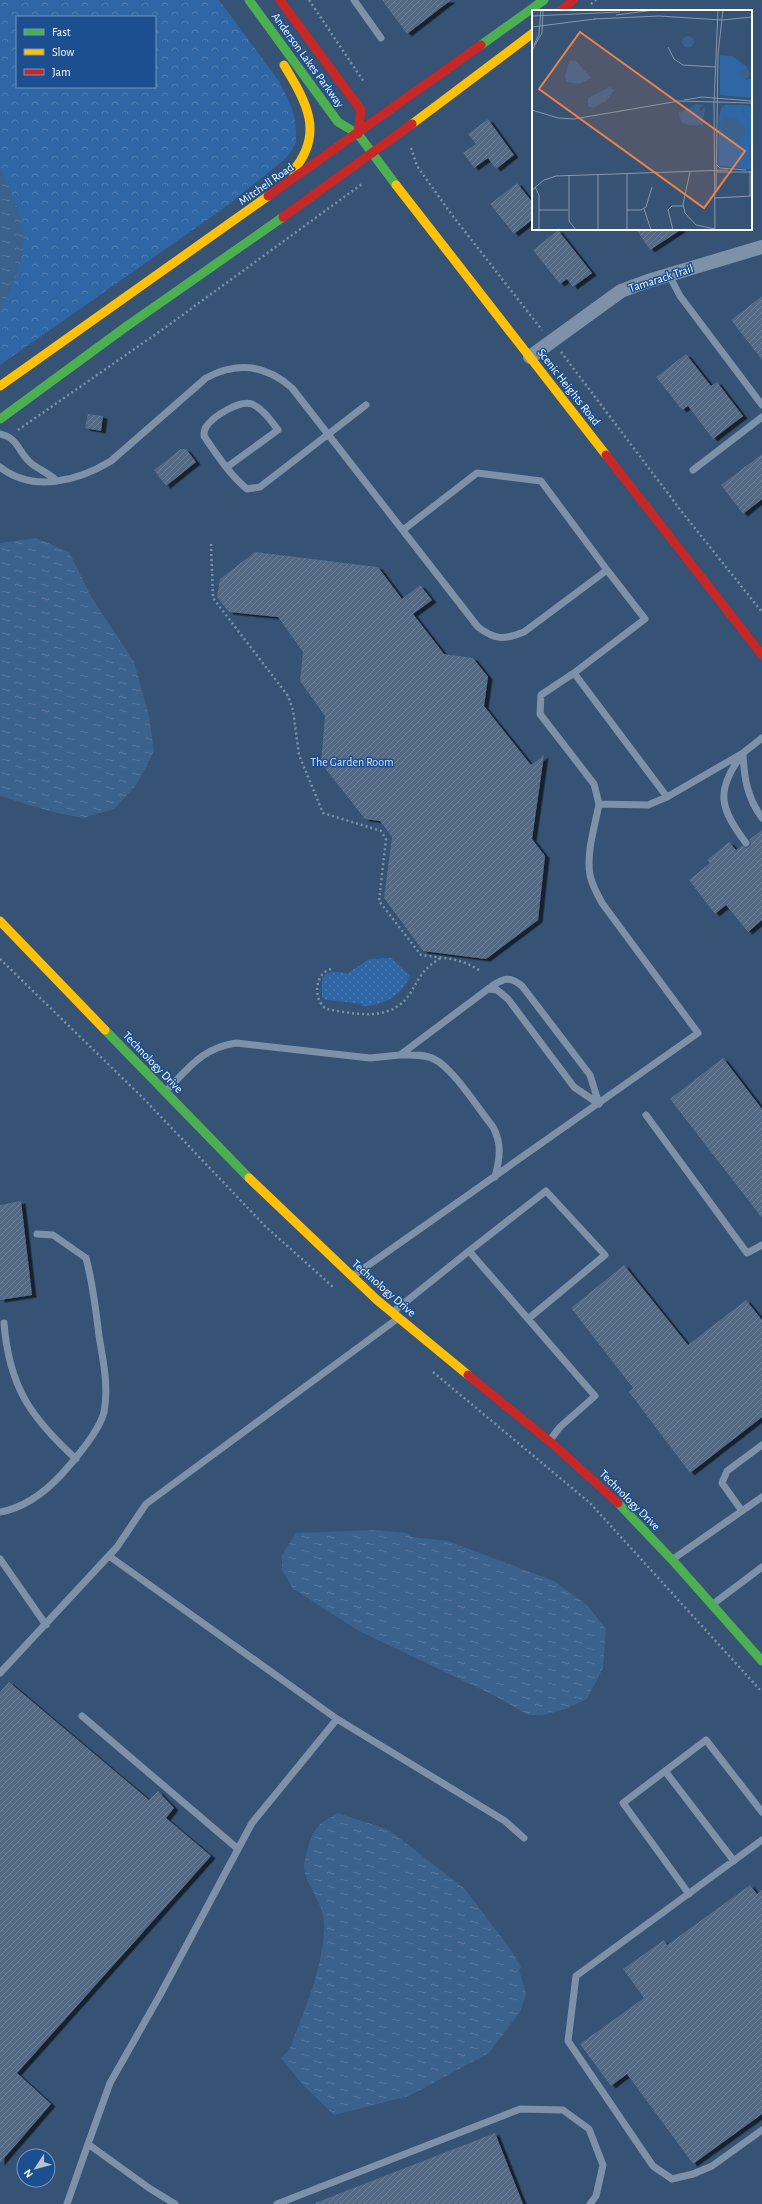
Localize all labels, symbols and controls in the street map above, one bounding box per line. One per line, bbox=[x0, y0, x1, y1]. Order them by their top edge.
street label: Anderson Lakes Parkway bbox=[269, 10, 346, 110]
inset map bbox=[532, 10, 752, 230]
legend bbox=[16, 16, 156, 88]
text: Fast bbox=[52, 26, 71, 38]
text: Slow bbox=[52, 46, 74, 58]
text: Jam bbox=[52, 66, 71, 78]
street label: Mitchell Road bbox=[236, 161, 296, 207]
street label: Tamarack Trail bbox=[627, 262, 695, 294]
street label: Scenic Heights Road bbox=[535, 346, 603, 428]
park label: The Garden Room bbox=[310, 756, 394, 768]
street label: Technology Drive bbox=[120, 1029, 185, 1096]
street label: Technology Drive bbox=[349, 1257, 418, 1320]
street label: Technology Drive bbox=[597, 1467, 663, 1533]
north arrow bbox=[16, 2148, 56, 2188]
text: N bbox=[22, 2167, 35, 2180]

